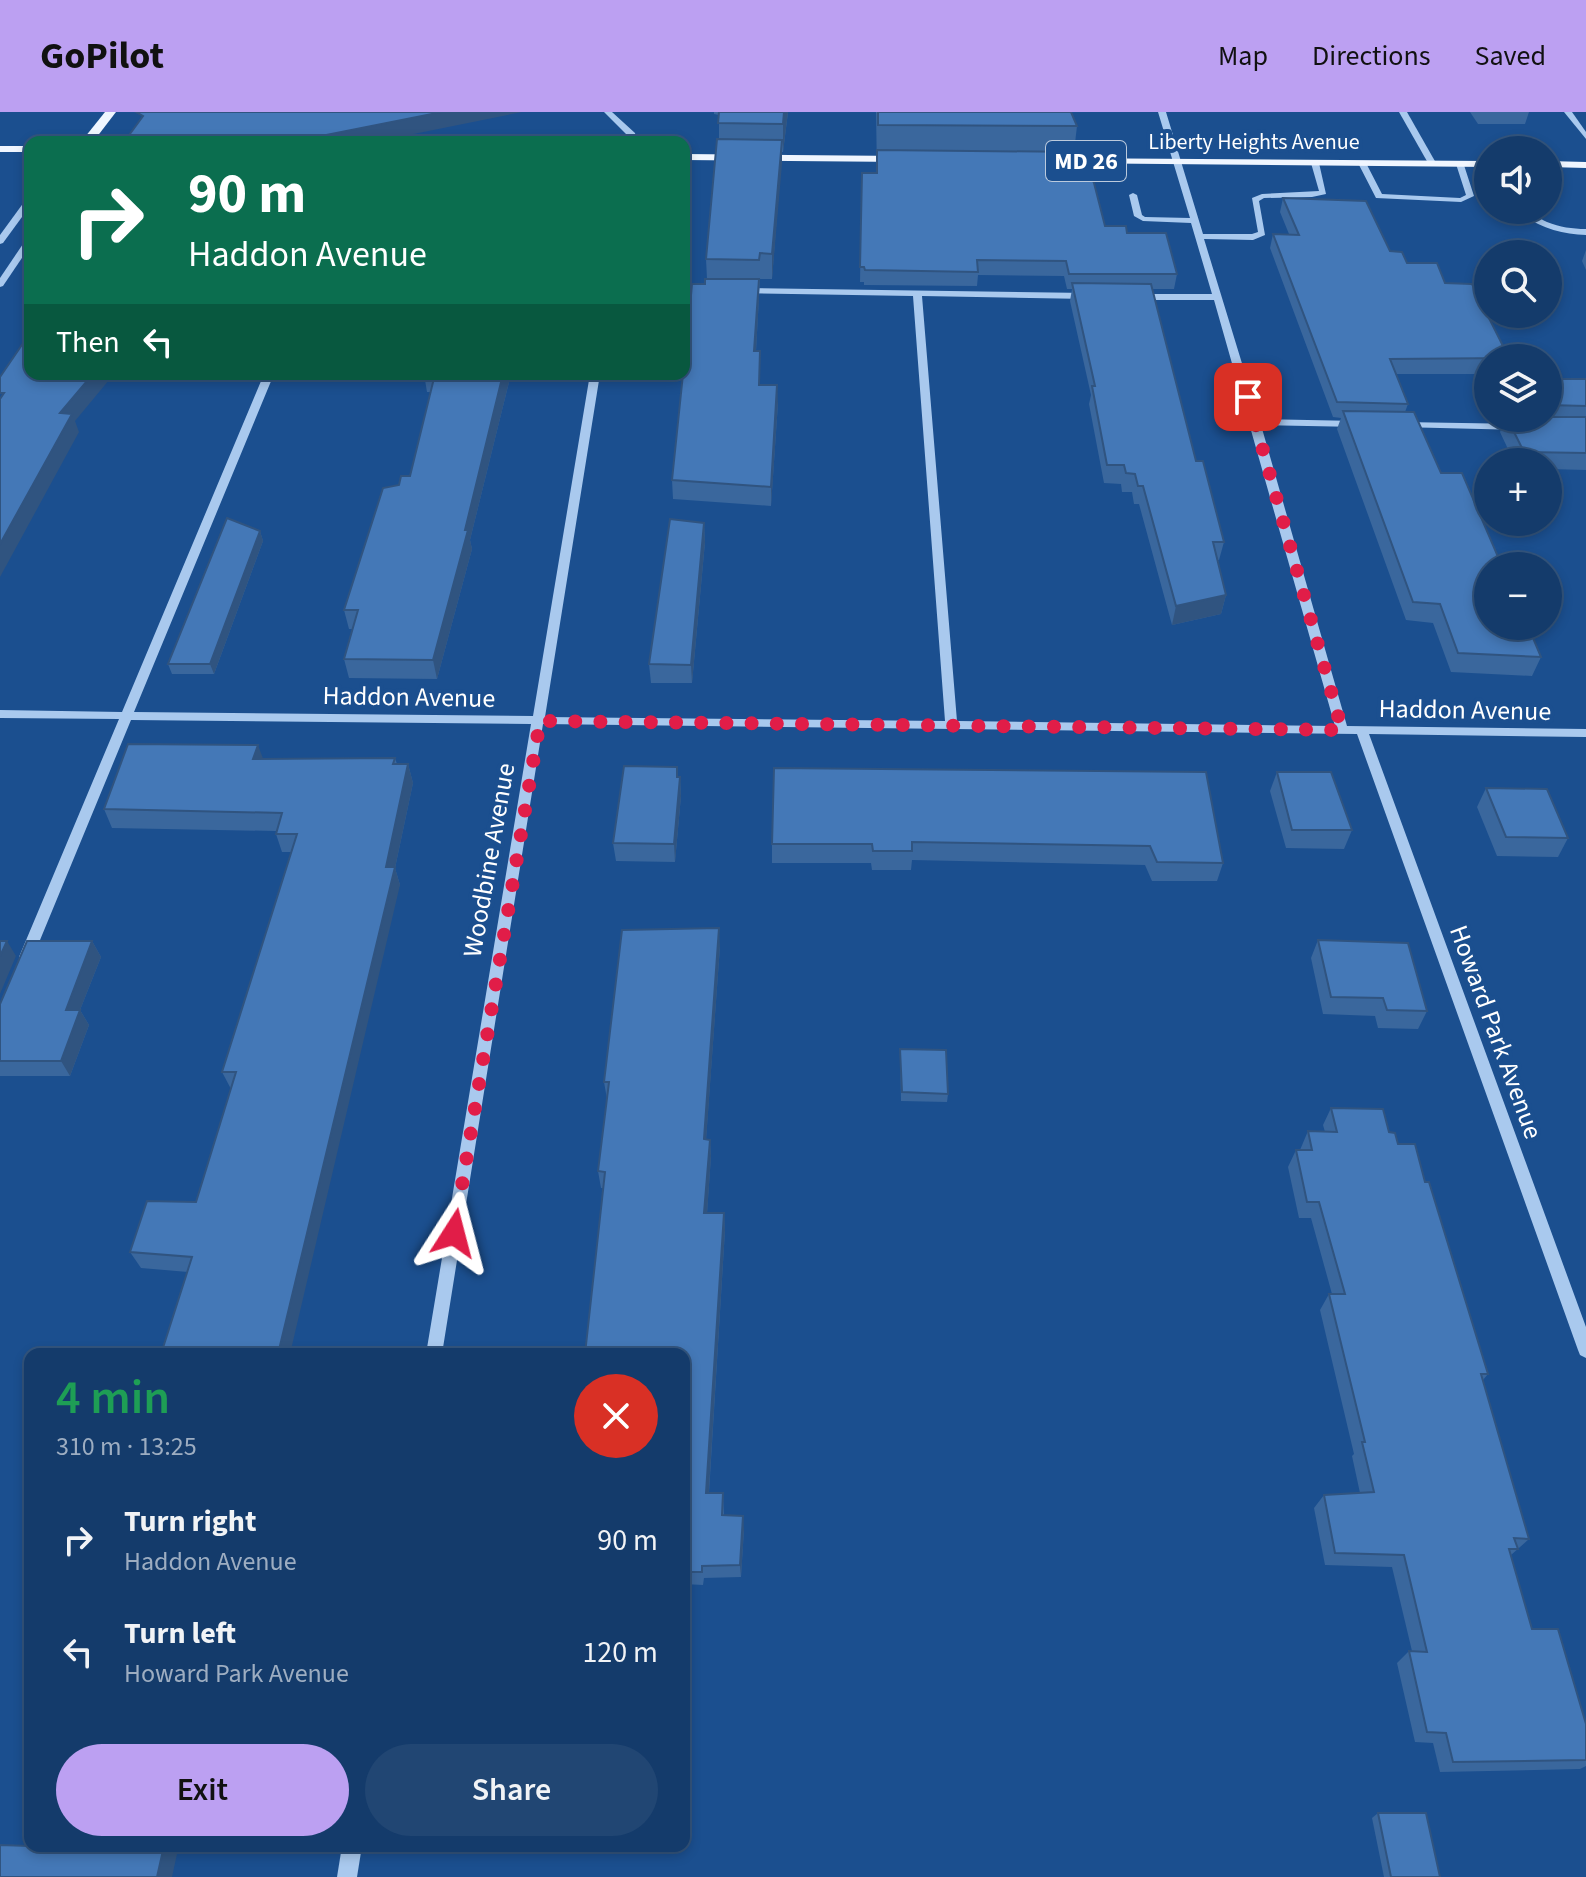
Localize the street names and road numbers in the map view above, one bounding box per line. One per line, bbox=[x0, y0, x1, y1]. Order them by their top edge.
street label: Liberty Heights Avenue bbox=[1148, 126, 1360, 158]
road number: MD 26 bbox=[1046, 141, 1126, 181]
street label: Haddon Avenue bbox=[322, 677, 496, 717]
street label: Haddon Avenue bbox=[1378, 690, 1552, 730]
street label: Woodbine Avenue bbox=[454, 760, 524, 960]
street label: Howard Park Avenue bbox=[1440, 920, 1552, 1144]

